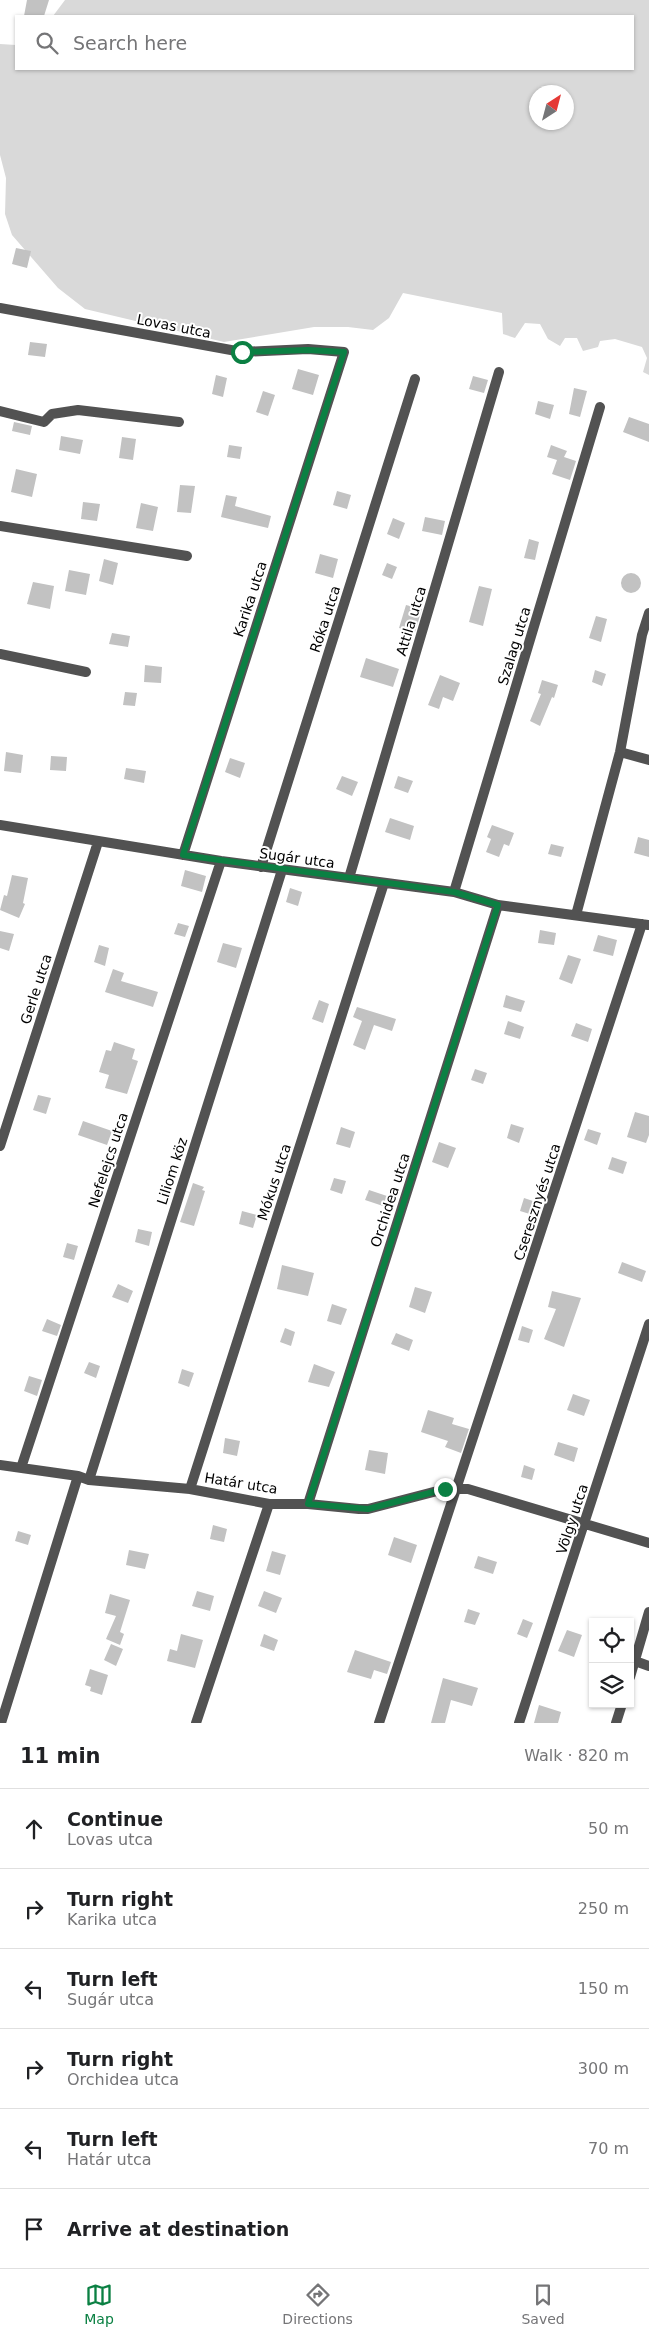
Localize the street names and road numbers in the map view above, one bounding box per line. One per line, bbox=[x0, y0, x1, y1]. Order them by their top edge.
street label: Lovas utca bbox=[135, 311, 213, 341]
street label: Karika utca bbox=[230, 559, 270, 639]
street label: Róka utca bbox=[307, 584, 343, 654]
street label: Attila utca bbox=[393, 584, 429, 658]
street label: Szalag utca bbox=[494, 605, 534, 687]
street label: Sugár utca bbox=[258, 845, 336, 871]
street label: Gerle utca bbox=[17, 952, 55, 1026]
street label: Nefelejcs utca bbox=[85, 1110, 131, 1210]
street label: Liliom köz bbox=[154, 1135, 190, 1207]
street label: Cseresznyés utca bbox=[510, 1141, 564, 1263]
street label: Mókus utca bbox=[254, 1142, 294, 1222]
street label: Orchidea utca bbox=[367, 1151, 413, 1249]
street label: Határ utca bbox=[203, 1469, 279, 1497]
street label: Völgy utca bbox=[553, 1482, 591, 1556]

